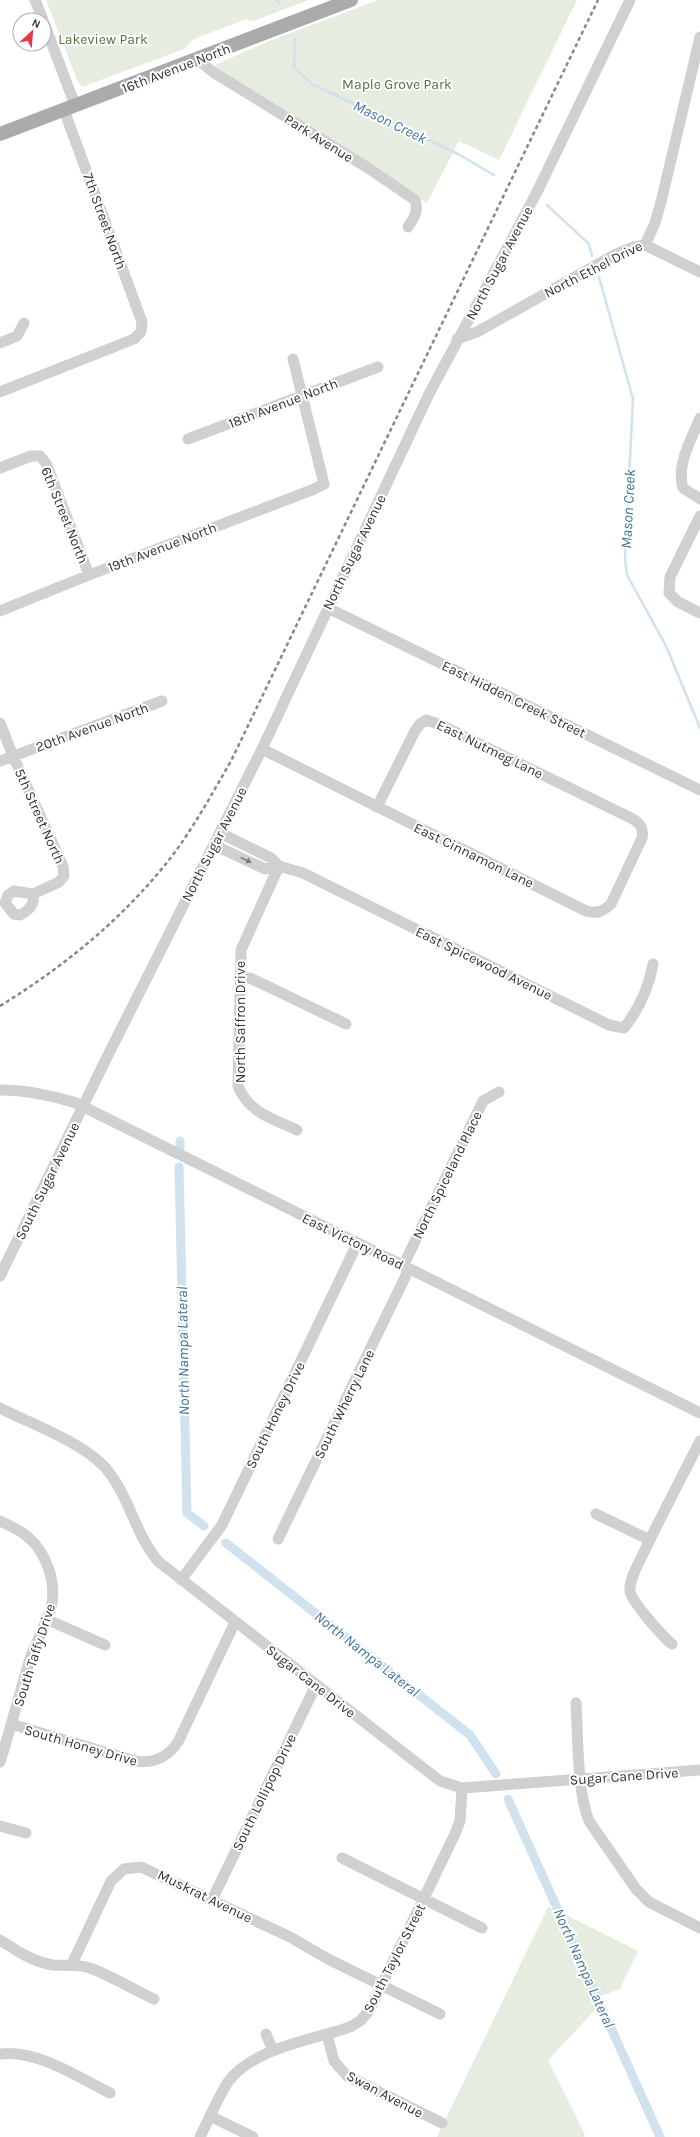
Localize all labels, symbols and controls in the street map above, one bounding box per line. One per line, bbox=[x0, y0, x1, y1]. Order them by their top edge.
north arrow bbox=[12, 12, 52, 52]
text: N bbox=[30, 16, 43, 31]
park label: Lakeview Park bbox=[58, 31, 148, 48]
street label: 16th Avenue North bbox=[119, 40, 233, 97]
park label: Maple Grove Park bbox=[342, 76, 452, 93]
water label: Mason Creek bbox=[350, 96, 430, 148]
street label: Park Avenue bbox=[281, 111, 356, 166]
street label: 7th Street North bbox=[79, 171, 130, 272]
street label: North Sugar Avenue bbox=[462, 203, 537, 323]
street label: North Ethel Drive bbox=[541, 237, 645, 302]
street label: 18th Avenue North bbox=[226, 375, 340, 432]
street label: 6th Street North bbox=[37, 464, 92, 566]
water label: Mason Creek bbox=[617, 468, 639, 549]
street label: North Sugar Avenue bbox=[319, 492, 390, 613]
street label: 19th Avenue North bbox=[105, 519, 219, 576]
street label: East Hidden Creek Street bbox=[439, 657, 589, 742]
street label: 20th Avenue North bbox=[33, 699, 151, 756]
street label: East Nutmeg Lane bbox=[434, 716, 546, 783]
street label: 5th Street North bbox=[11, 766, 68, 867]
street label: North Sugar Avenue bbox=[178, 784, 251, 904]
street label: East Cinnamon Lane bbox=[411, 819, 537, 892]
one-way arrow bbox=[241, 857, 252, 863]
street label: East Spicewood Avenue bbox=[413, 923, 555, 1004]
street label: North Saffron Drive bbox=[232, 961, 249, 1083]
street label: North Spiceland Place bbox=[409, 1109, 486, 1242]
street label: South Sugar Avenue bbox=[12, 1120, 83, 1243]
street label: East Victory Road bbox=[299, 1210, 406, 1273]
water label: North Nampa Lateral bbox=[173, 1286, 193, 1416]
street label: South Wherry Lane bbox=[311, 1347, 378, 1462]
street label: South Honey Drive bbox=[242, 1359, 309, 1471]
street label: South Taffy Drive bbox=[10, 1602, 59, 1709]
water label: North Nampa Lateral bbox=[311, 1607, 423, 1701]
street label: Sugar Cane Drive bbox=[263, 1641, 359, 1722]
street label: South Honey Drive bbox=[22, 1721, 139, 1770]
street label: South Lollipop Drive bbox=[229, 1731, 300, 1853]
street label: Sugar Cane Drive bbox=[569, 1764, 679, 1789]
street label: Muskrat Avenue bbox=[155, 1866, 255, 1927]
street label: South Taylor Street bbox=[360, 1901, 429, 2016]
water label: North Nampa Lateral bbox=[550, 1906, 618, 2031]
street label: Swan Avenue bbox=[344, 2067, 426, 2122]

